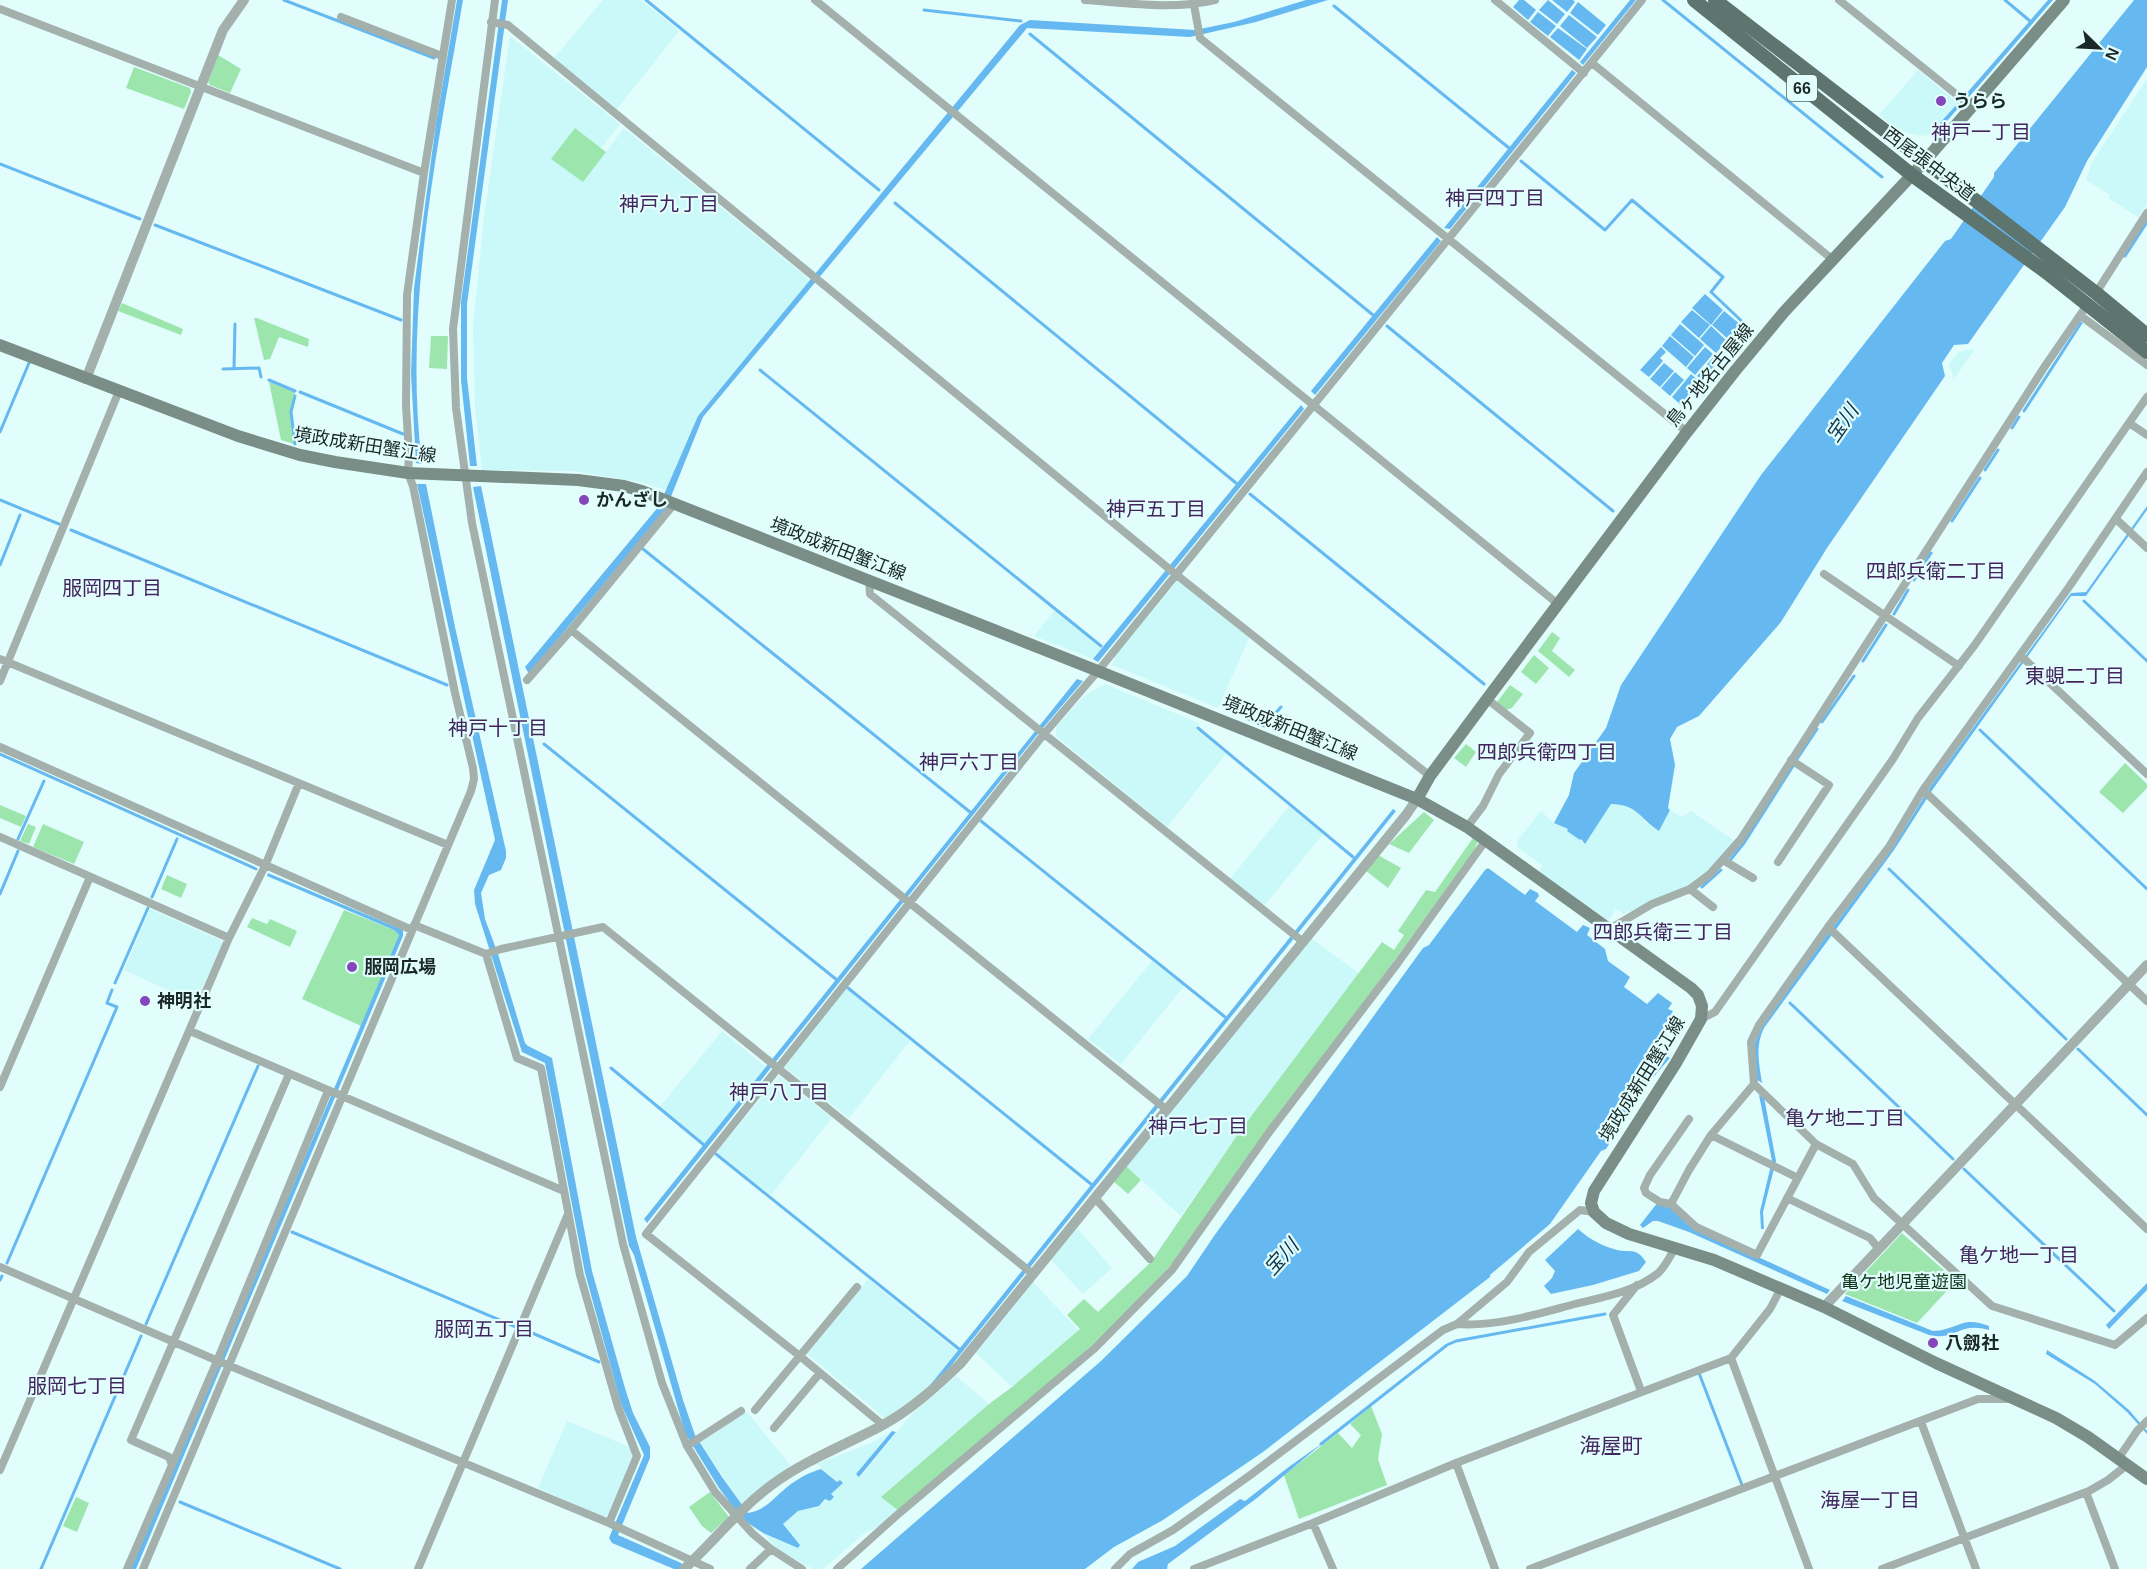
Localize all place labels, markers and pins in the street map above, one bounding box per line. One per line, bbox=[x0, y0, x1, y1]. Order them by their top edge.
place label: うらら bbox=[1953, 91, 2007, 111]
marker: うらら bbox=[1934, 94, 1948, 108]
place label: かんざし bbox=[596, 490, 668, 510]
marker: かんざし bbox=[577, 493, 591, 507]
place label: 服岡広場 bbox=[364, 957, 436, 977]
marker: 服岡広場 bbox=[345, 960, 359, 974]
place label: 神明社 bbox=[157, 991, 211, 1011]
marker: 神明社 bbox=[138, 994, 152, 1008]
place label: 八劔社 bbox=[1945, 1333, 1999, 1353]
marker: 八劔社 bbox=[1926, 1336, 1940, 1350]

